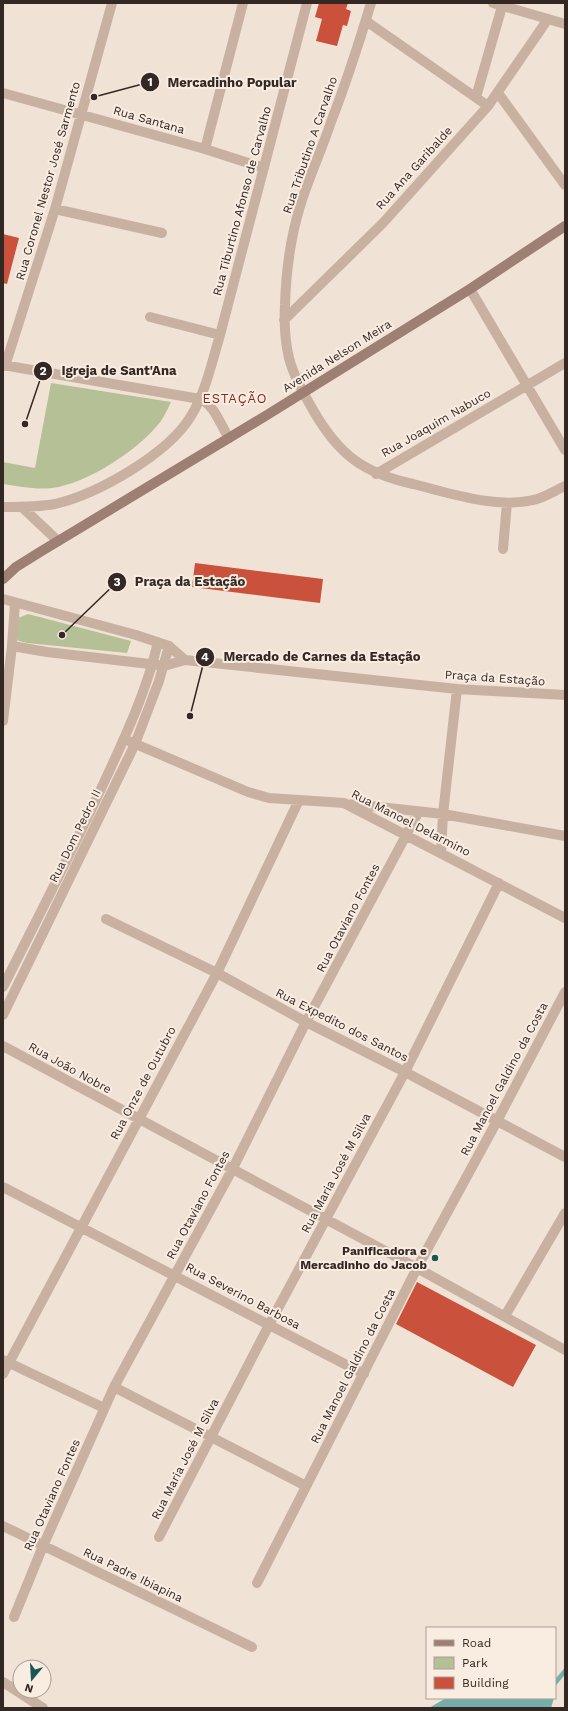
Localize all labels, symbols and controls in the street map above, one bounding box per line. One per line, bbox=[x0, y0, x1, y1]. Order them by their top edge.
callout: Mercadinho Popular bbox=[140, 70, 305, 95]
text: 1 bbox=[147, 75, 153, 89]
text: Mercadinho Popular bbox=[167, 75, 297, 90]
street label: Rua Tributino A Carvalho bbox=[280, 75, 340, 215]
street label: Rua Coronel Nestor José Sarmento bbox=[13, 80, 83, 282]
street label: Rua Santana bbox=[112, 103, 187, 137]
street label: Rua Tiburtino Afonso de Carvalho bbox=[210, 105, 274, 297]
street label: Rua Ana Garibalde bbox=[373, 123, 455, 213]
street label: Avenida Nelson Meira bbox=[280, 317, 394, 395]
callout: Igreja de Sant'Ana bbox=[33, 358, 184, 383]
text: Igreja de Sant'Ana bbox=[62, 363, 177, 378]
text: 2 bbox=[39, 364, 47, 378]
street label: Rua Joaquim Nabuco bbox=[379, 386, 493, 460]
district label: ESTAÇÃO bbox=[202, 391, 268, 406]
callout: Praça da Estação bbox=[107, 569, 253, 594]
text: Praça da Estação bbox=[135, 574, 245, 589]
text: 3 bbox=[113, 575, 121, 589]
callout: Mercado de Carnes da Estação bbox=[195, 644, 429, 669]
text: Mercado de Carnes da Estação bbox=[223, 649, 421, 664]
text: 4 bbox=[201, 650, 209, 664]
street label: Praça da Estação bbox=[444, 668, 546, 688]
street label: Rua Dom Pedro II bbox=[46, 787, 104, 885]
street label: Rua Manoel Delarmino bbox=[349, 787, 473, 859]
street label: Rua Otaviano Fontes bbox=[313, 861, 383, 975]
street label: Rua Expedito dos Santos bbox=[273, 985, 411, 1065]
street label: Rua Manoel Galdino da Costa bbox=[457, 1000, 551, 1158]
street label: Rua Onze de Outubro bbox=[107, 1024, 179, 1142]
street label: Rua João Nobre bbox=[26, 1039, 114, 1097]
street label: Rua Maria José M Silva bbox=[298, 1110, 374, 1235]
street label: Rua Otaviano Fontes bbox=[163, 1148, 233, 1262]
place label: Panificadora e Mercadinho do Jacob bbox=[300, 1244, 427, 1272]
marker: Panificadora e Mercadinho do Jacob bbox=[430, 1253, 440, 1263]
street label: Rua Severino Barbosa bbox=[183, 1260, 303, 1332]
street label: Rua Manoel Galdino da Costa bbox=[308, 1286, 398, 1446]
street label: Rua Maria José M Silva bbox=[148, 1396, 222, 1522]
street label: Rua Otaviano Fontes bbox=[21, 1437, 83, 1553]
street label: Rua Padre Ibiapina bbox=[81, 1545, 185, 1605]
legend bbox=[426, 1627, 556, 1699]
text: Road bbox=[462, 1636, 491, 1650]
text: Park bbox=[462, 1656, 488, 1670]
north arrow bbox=[12, 1659, 52, 1699]
text: Building bbox=[462, 1676, 509, 1690]
text: N bbox=[23, 1681, 35, 1695]

